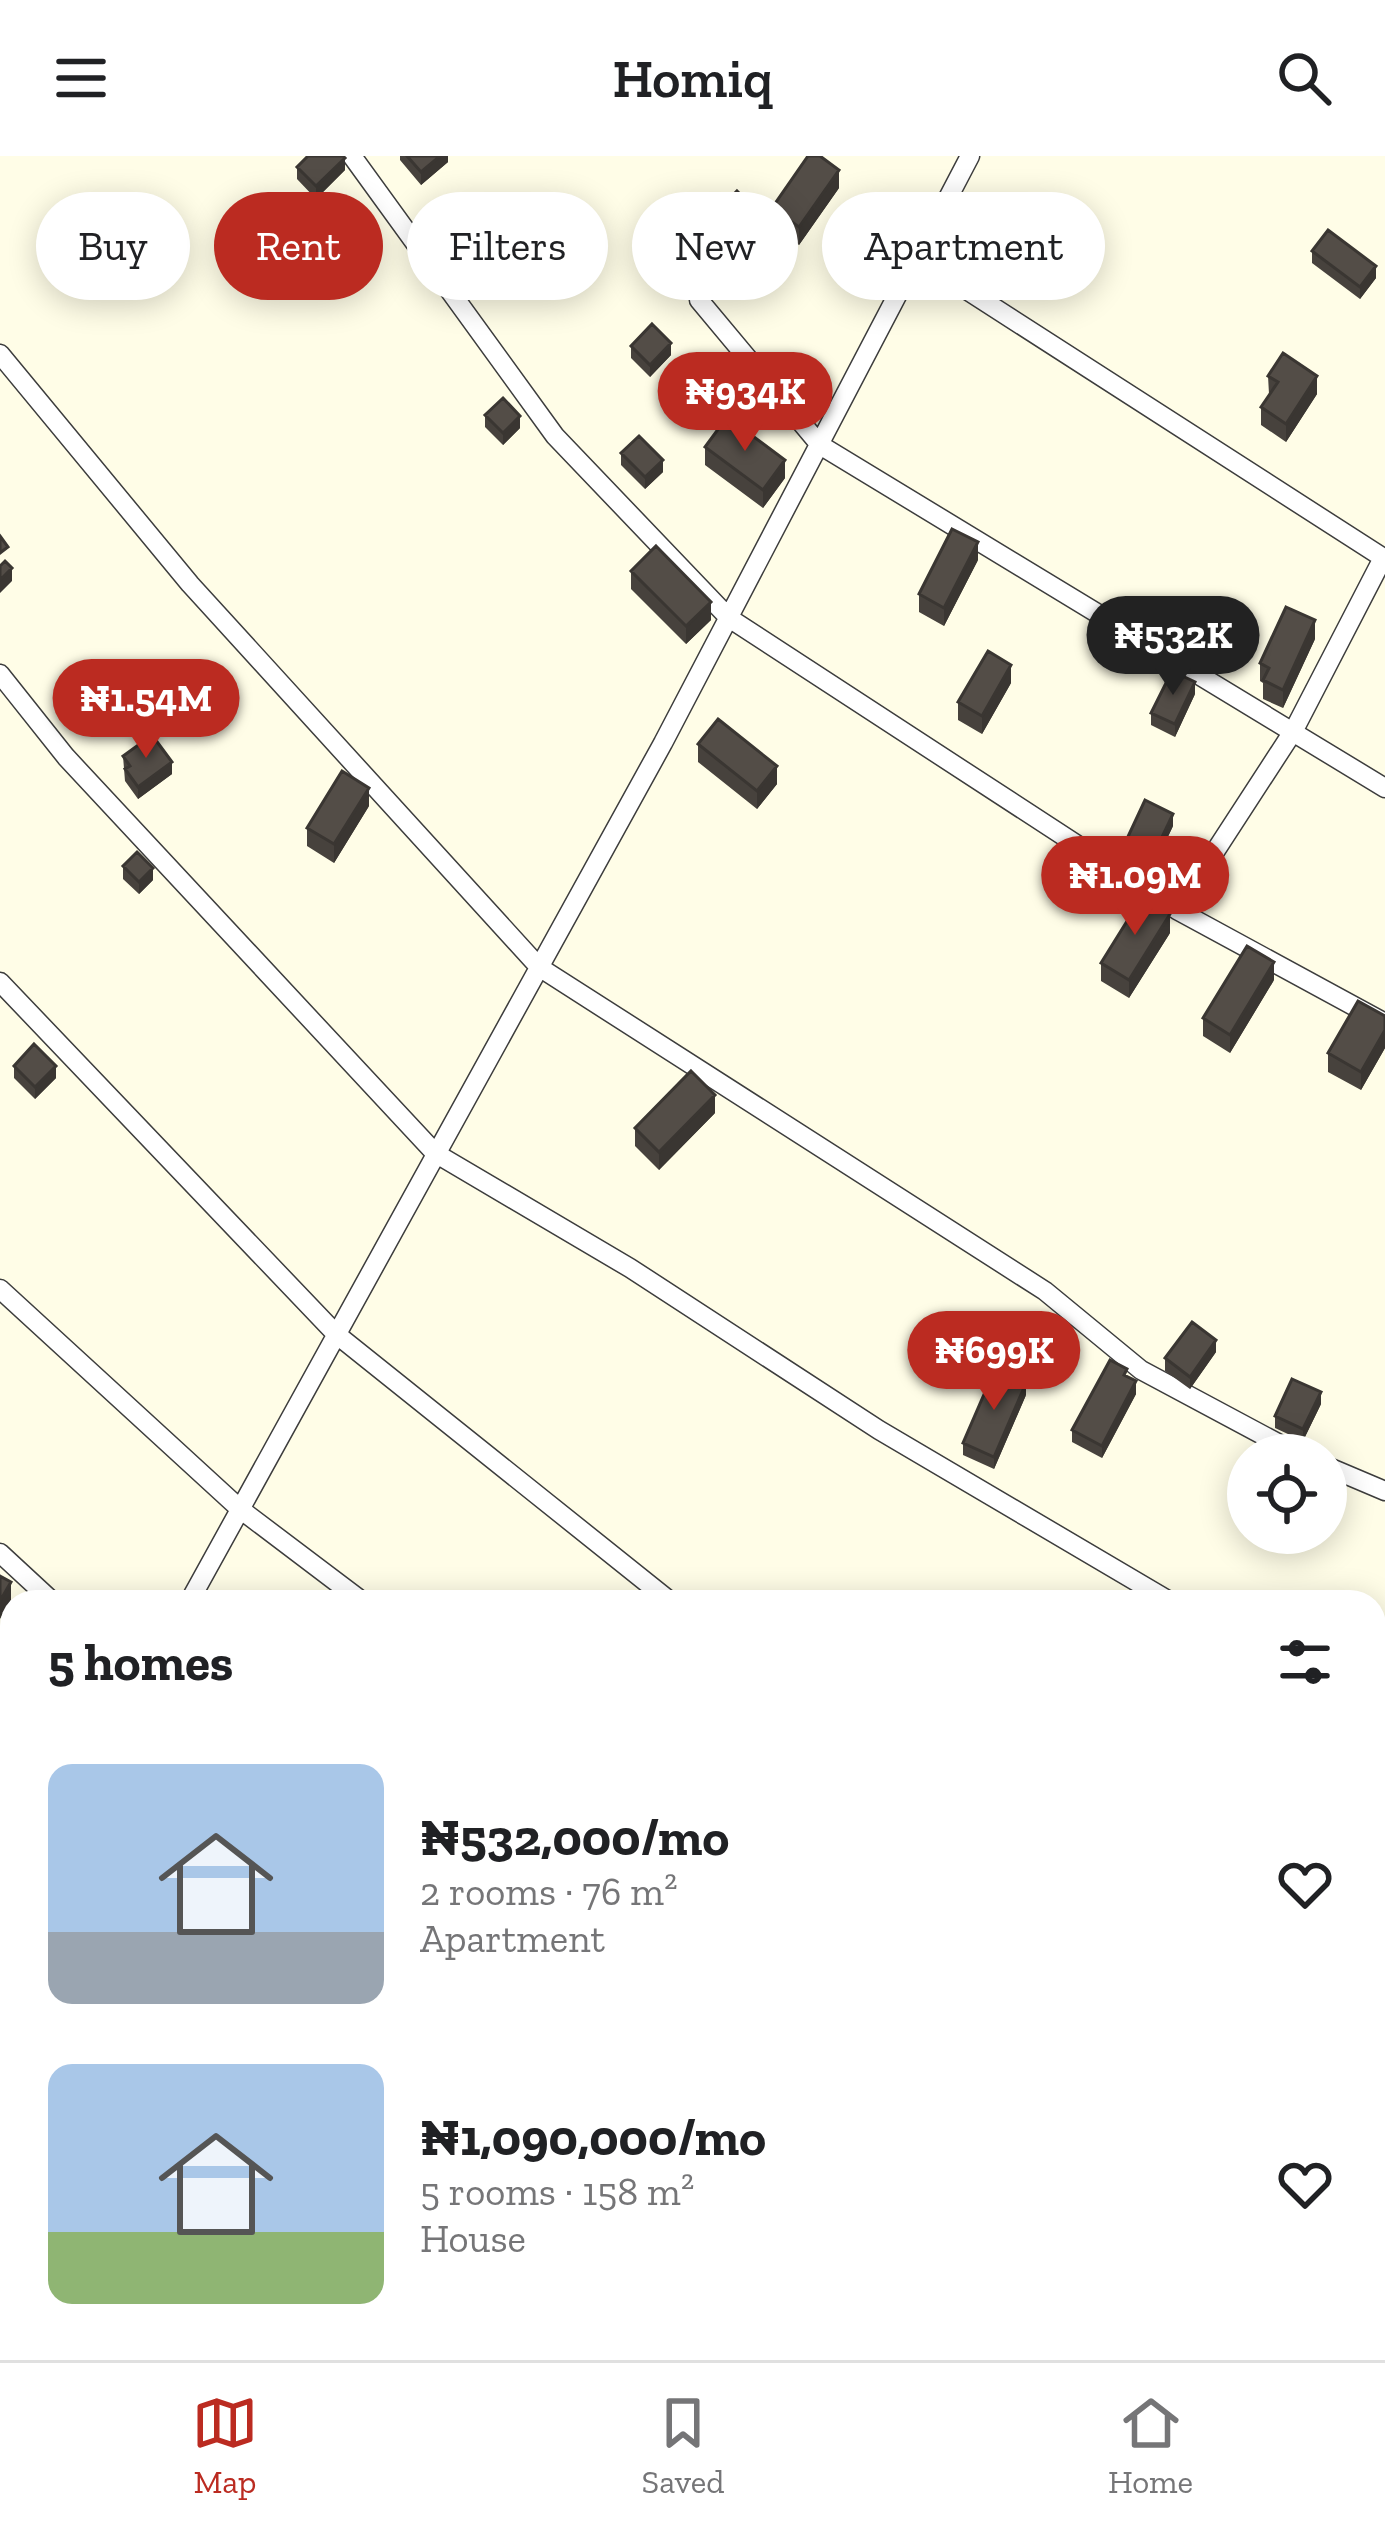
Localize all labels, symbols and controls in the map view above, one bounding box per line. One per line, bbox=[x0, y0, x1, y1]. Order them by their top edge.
icon: menu bbox=[48, 45, 114, 111]
icon: search bbox=[1271, 45, 1337, 111]
text: Homiq bbox=[612, 46, 773, 111]
chip: Buy bbox=[36, 192, 190, 300]
chip: Rent bbox=[214, 192, 383, 300]
chip: Filters bbox=[407, 192, 608, 300]
chip: New bbox=[632, 192, 798, 300]
chip: Apartment bbox=[822, 192, 1105, 300]
pin: ₦934K bbox=[661, 352, 829, 454]
text: ₦934K bbox=[685, 367, 805, 414]
pin: ₦532K bbox=[1089, 596, 1257, 698]
text: ₦532K bbox=[1114, 611, 1232, 658]
pin: ₦1.54M bbox=[48, 659, 244, 761]
text: ₦1.54M bbox=[80, 674, 212, 721]
pin: ₦1.09M bbox=[1037, 836, 1233, 938]
text: ₦1.09M bbox=[1068, 851, 1202, 898]
pin: ₦699K bbox=[910, 1311, 1078, 1413]
text: ₦699K bbox=[934, 1326, 1054, 1373]
map controls bbox=[1227, 1434, 1347, 1554]
button: locate bbox=[1227, 1434, 1347, 1554]
icon: filters bbox=[1272, 1629, 1338, 1695]
text: 5 homes bbox=[48, 1632, 233, 1693]
text: ₦532,000/mo bbox=[420, 1807, 729, 1868]
icon: home bbox=[144, 1812, 288, 1956]
icon: heart bbox=[1272, 1851, 1338, 1917]
text: 2 rooms · 76 m² bbox=[420, 1868, 677, 1915]
text: Apartment bbox=[420, 1915, 605, 1962]
text: ₦1,090,000/mo bbox=[420, 2107, 766, 2168]
icon: home bbox=[144, 2112, 288, 2256]
icon: heart bbox=[1272, 2151, 1338, 2217]
text: 5 rooms · 158 m² bbox=[420, 2168, 694, 2215]
text: House bbox=[420, 2215, 526, 2262]
tab: Map bbox=[192, 2390, 258, 2501]
tab: Saved bbox=[642, 2390, 724, 2501]
tab: Home bbox=[1108, 2390, 1193, 2501]

